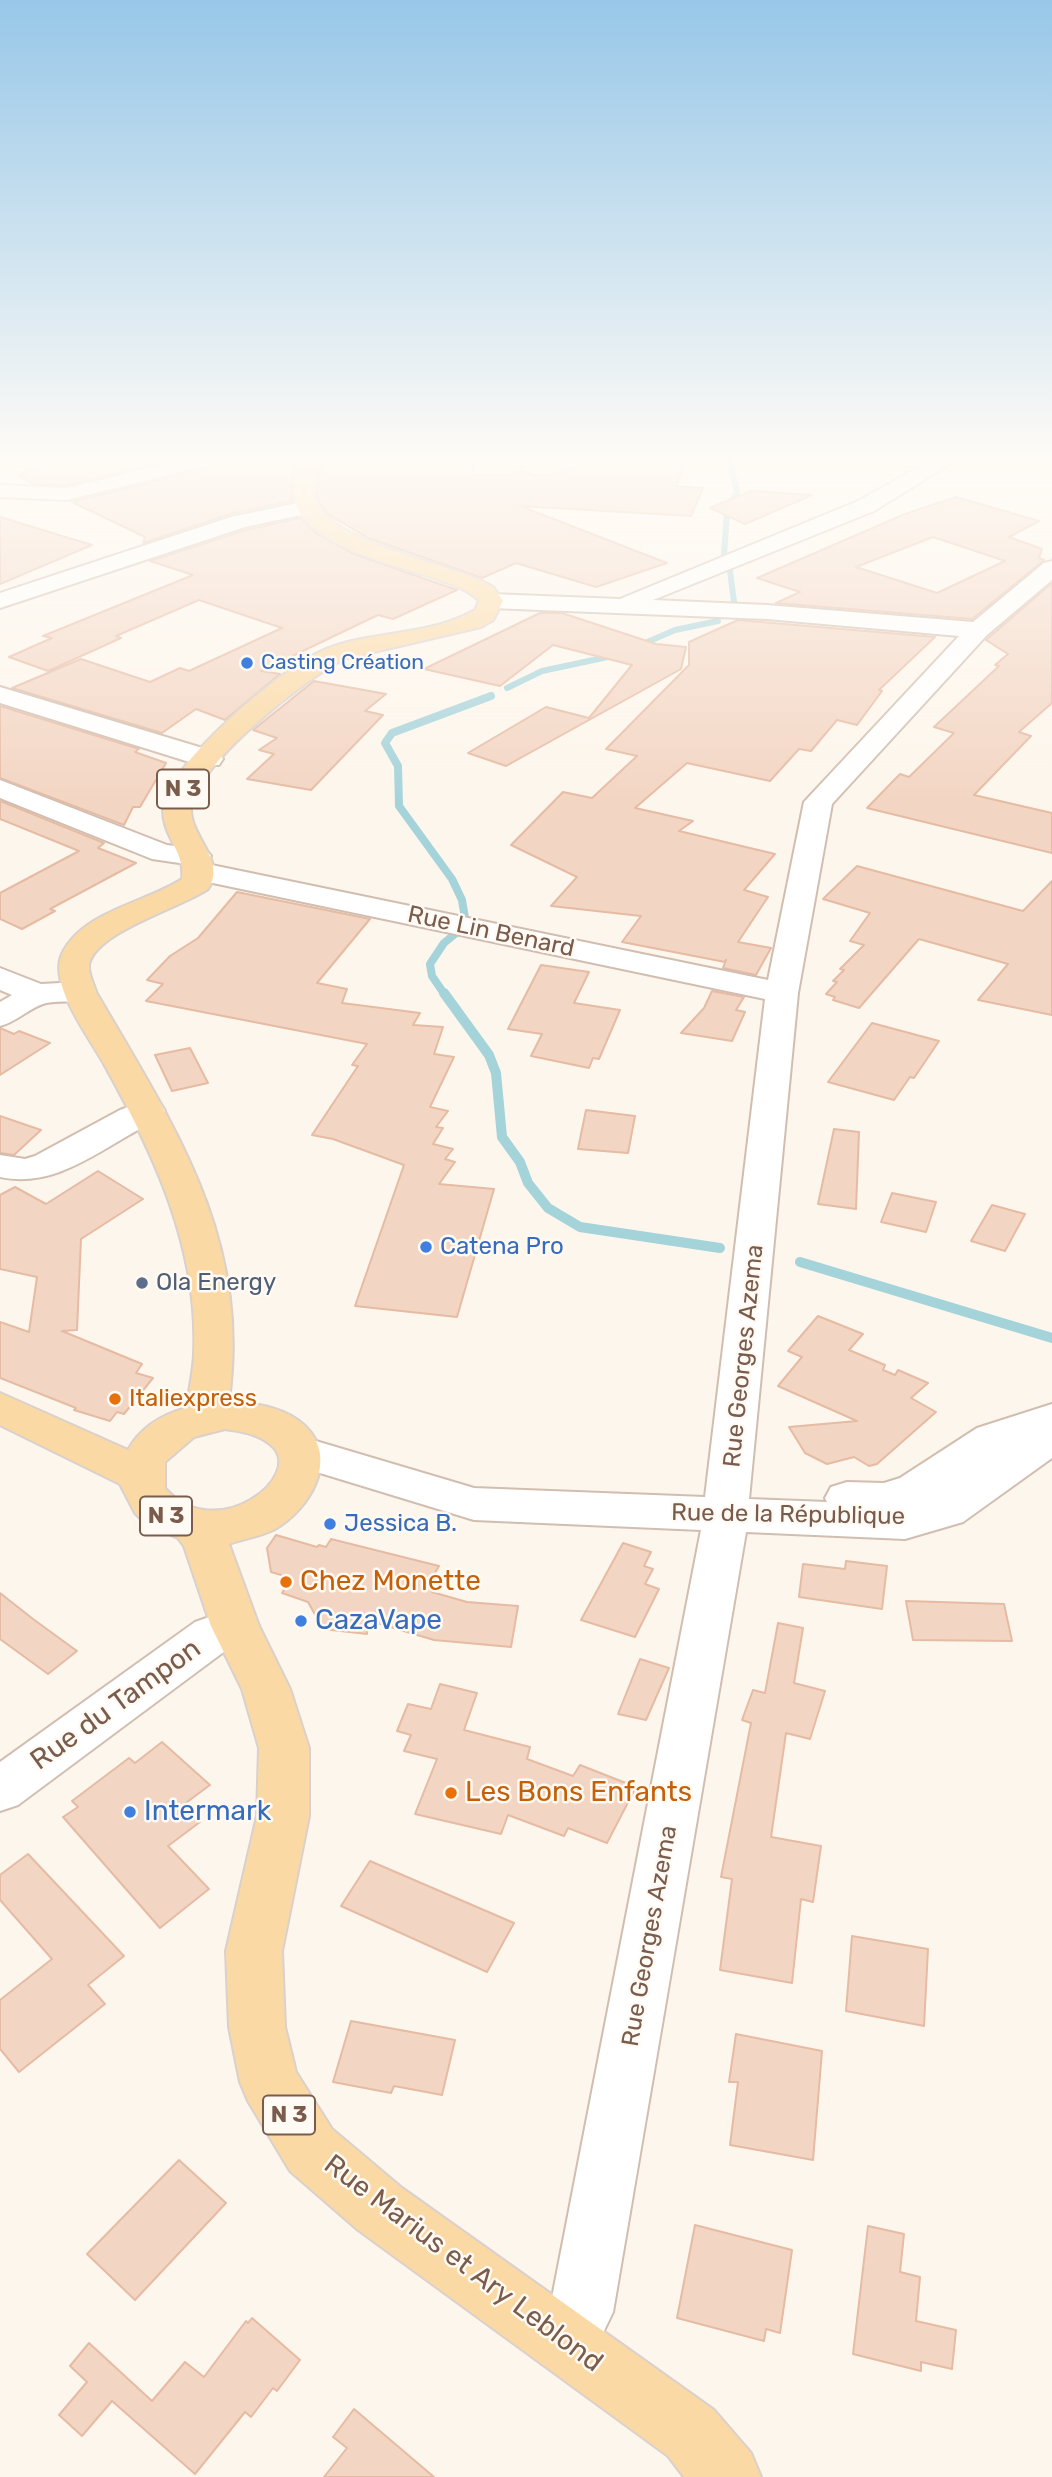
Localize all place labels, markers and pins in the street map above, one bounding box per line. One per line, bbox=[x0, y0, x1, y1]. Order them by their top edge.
place label: Casting Création bbox=[261, 650, 424, 676]
marker: Casting Création bbox=[239, 655, 255, 671]
place label: Catena Pro bbox=[440, 1233, 564, 1261]
marker: Catena Pro bbox=[418, 1239, 434, 1255]
place label: Ola Energy bbox=[156, 1269, 276, 1297]
marker: Ola Energy bbox=[134, 1275, 150, 1291]
place label: Italiexpress bbox=[129, 1385, 257, 1413]
marker: Italiexpress bbox=[107, 1391, 123, 1407]
place label: Jessica B. bbox=[344, 1510, 457, 1538]
marker: Jessica B. bbox=[322, 1516, 338, 1532]
place label: Chez Monette bbox=[300, 1565, 481, 1599]
marker: Chez Monette bbox=[278, 1574, 294, 1590]
place label: CazaVape bbox=[315, 1604, 442, 1638]
marker: CazaVape bbox=[293, 1613, 309, 1629]
place label: Les Bons Enfants bbox=[465, 1776, 692, 1810]
marker: Les Bons Enfants bbox=[443, 1785, 459, 1801]
place label: Intermark bbox=[144, 1795, 271, 1829]
marker: Intermark bbox=[122, 1804, 138, 1820]

